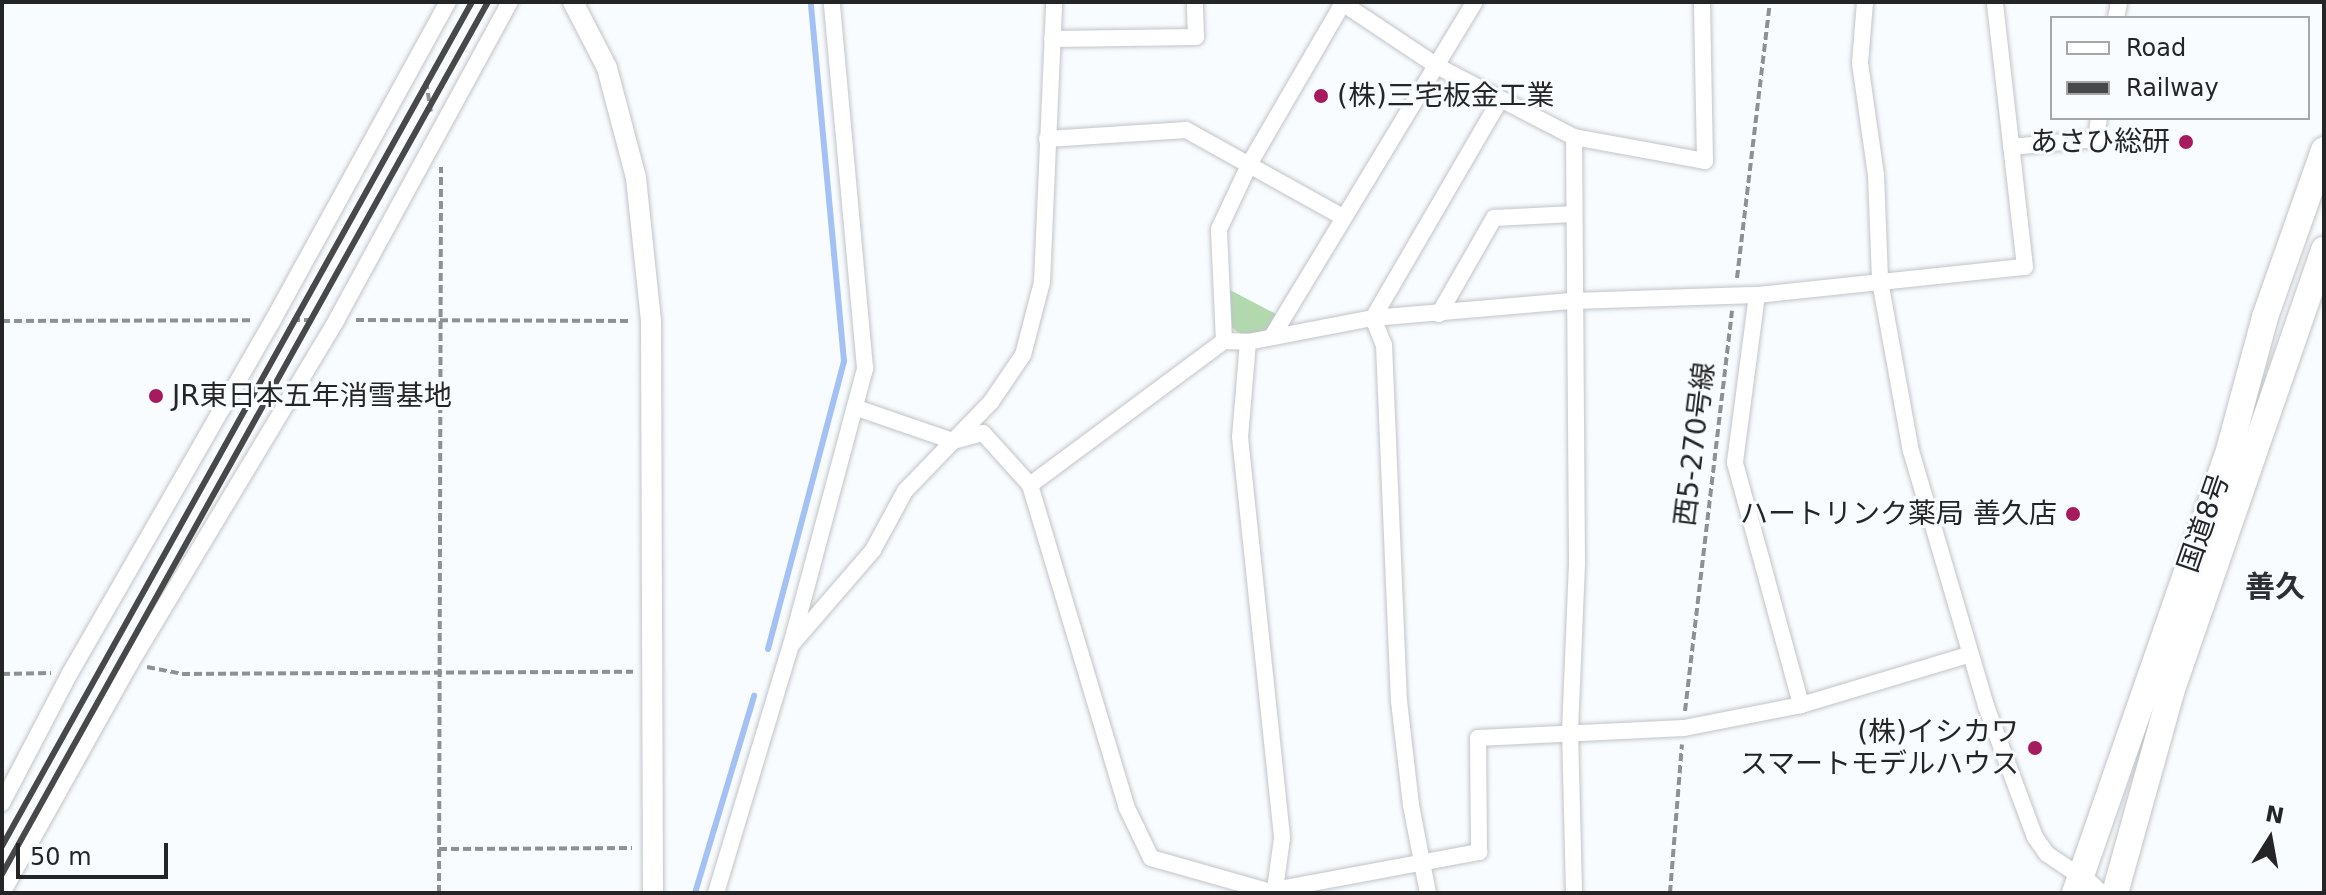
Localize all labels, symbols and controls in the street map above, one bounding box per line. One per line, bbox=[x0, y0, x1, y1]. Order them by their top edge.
legend bbox=[2050, 16, 2310, 120]
text: Road bbox=[2126, 34, 2186, 62]
text: Railway bbox=[2126, 74, 2219, 102]
place label: (株)三宅板金工業 bbox=[1337, 79, 1555, 113]
marker: (株)三宅板金工業 bbox=[1312, 87, 1330, 105]
place label: あさひ総研 bbox=[2030, 125, 2170, 159]
marker: あさひ総研 bbox=[2177, 133, 2195, 151]
street label: 西5-270号線 bbox=[1668, 360, 1722, 528]
place label: JR東日本五年消雪基地 bbox=[172, 379, 452, 413]
marker: JR東日本五年消雪基地 bbox=[147, 387, 165, 405]
street label: 国道8号 bbox=[2172, 469, 2236, 577]
place label: ハートリンク薬局 善久店 bbox=[1740, 497, 2057, 531]
marker: ハートリンク薬局 善久店 bbox=[2064, 505, 2082, 523]
district label: 善久 bbox=[2245, 569, 2305, 605]
place label: (株)イシカワ スマートモデルハウス bbox=[1739, 715, 2019, 781]
marker: (株)イシカワ スマートモデルハウス bbox=[2026, 739, 2044, 757]
north arrow bbox=[2230, 799, 2310, 879]
text: N bbox=[2263, 801, 2286, 829]
scale bar bbox=[20, 827, 172, 877]
text: 50 m bbox=[30, 843, 92, 871]

